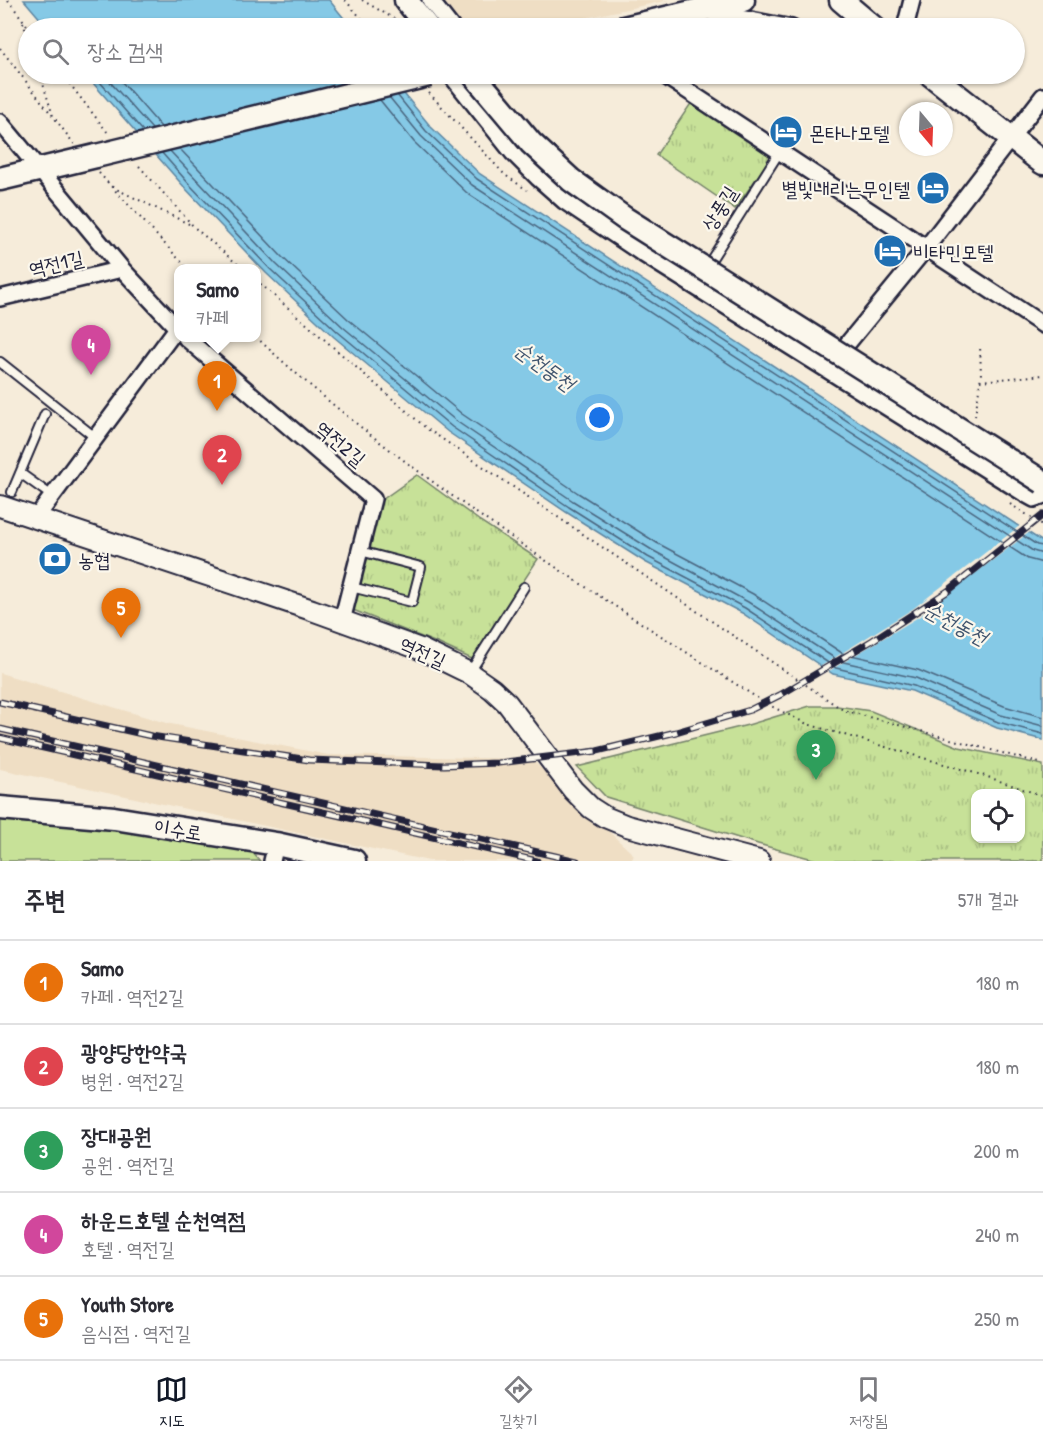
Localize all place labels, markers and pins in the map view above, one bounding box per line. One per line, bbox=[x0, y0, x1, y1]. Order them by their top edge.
hotel icon: 몬타나모텔 bbox=[768, 114, 804, 150]
place label: 몬타나모텔 bbox=[809, 119, 889, 146]
hotel icon: 별빛내리는무인텔 bbox=[915, 170, 951, 206]
place label: 별빛내리는무인텔 bbox=[781, 175, 910, 202]
hotel icon: 비타민모텔 bbox=[872, 233, 908, 269]
place label: 비타민모텔 bbox=[913, 238, 993, 265]
pin: 4 bbox=[72, 326, 110, 375]
pin: 1 bbox=[198, 362, 236, 411]
pin: 2 bbox=[202, 436, 242, 485]
bank icon: 농협 bbox=[37, 541, 73, 577]
place label: 농협 bbox=[78, 546, 110, 573]
pin: 5 bbox=[102, 588, 140, 638]
pin: 3 bbox=[796, 730, 836, 780]

